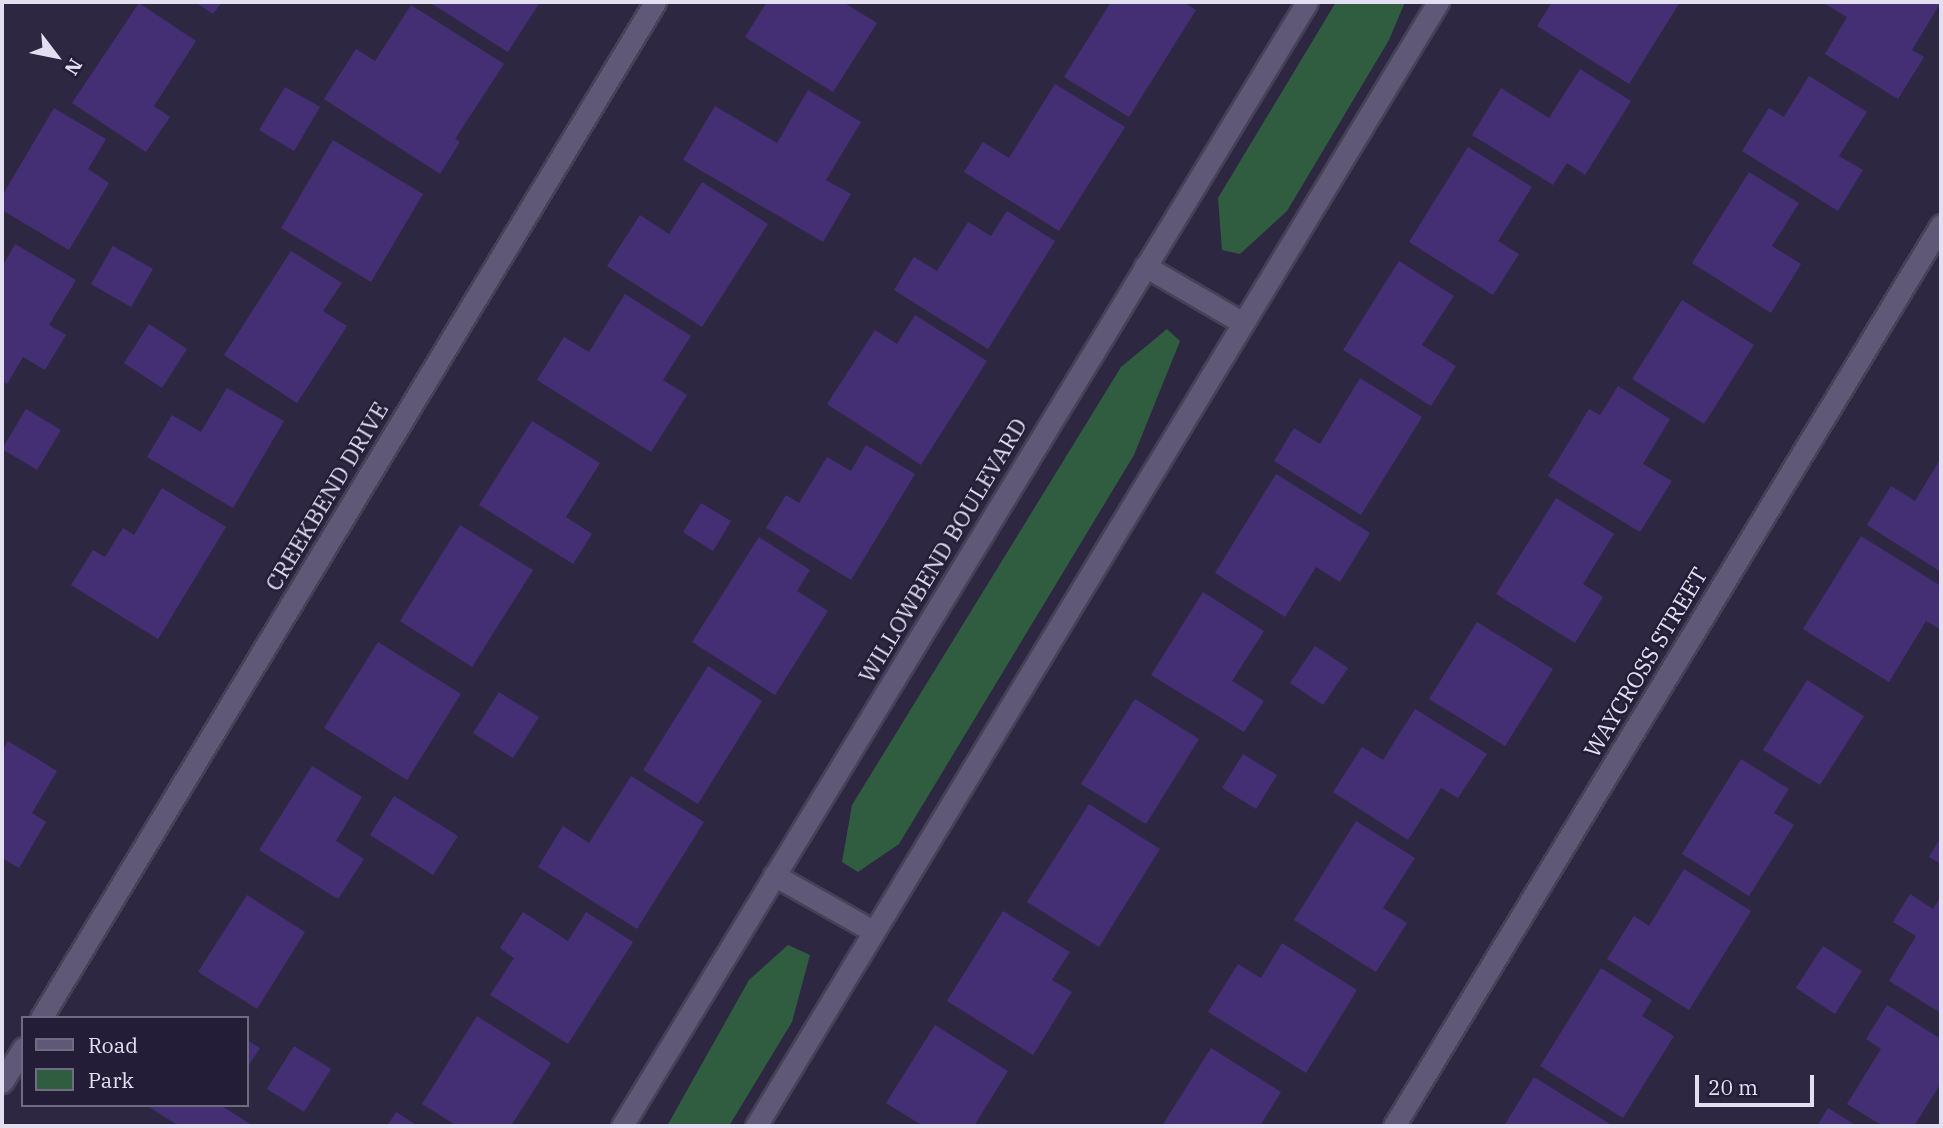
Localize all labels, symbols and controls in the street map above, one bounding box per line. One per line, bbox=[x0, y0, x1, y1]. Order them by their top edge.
north arrow bbox=[21, 21, 91, 91]
text: N bbox=[60, 54, 88, 80]
street label: CREEKBEND DRIVE bbox=[259, 397, 393, 595]
street label: WILLOWBEND BOULEVARD bbox=[852, 413, 1032, 687]
street label: WAYCROSS STREET bbox=[1577, 562, 1713, 762]
legend bbox=[21, 1016, 248, 1107]
text: Road bbox=[88, 1031, 138, 1059]
scale bar bbox=[1698, 1062, 1817, 1106]
text: Park bbox=[88, 1066, 134, 1094]
text: 20 m bbox=[1708, 1073, 1758, 1101]

